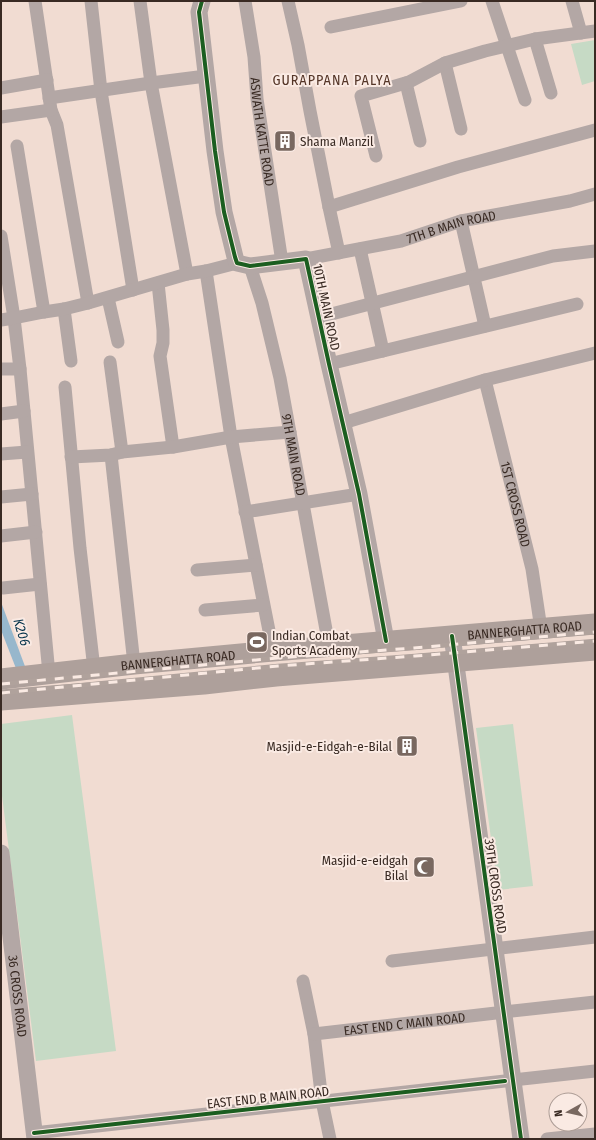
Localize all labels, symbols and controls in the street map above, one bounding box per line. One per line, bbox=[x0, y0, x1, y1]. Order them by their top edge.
district label: GURAPPANA PALYA bbox=[272, 72, 392, 89]
street label: ASWATH KATTE ROAD bbox=[247, 77, 277, 187]
building icon: Shama Manzil bbox=[272, 128, 298, 154]
place label: Shama Manzil bbox=[300, 134, 374, 149]
street label: 7TH B MAIN ROAD bbox=[405, 208, 497, 247]
street label: 10TH MAIN ROAD bbox=[310, 262, 343, 352]
street label: 9TH MAIN ROAD bbox=[279, 413, 308, 497]
street label: 1ST CROSS ROAD bbox=[498, 460, 533, 549]
water label: K206 bbox=[9, 616, 34, 648]
street label: BANNERGHATTA ROAD bbox=[467, 618, 583, 643]
place label: Indian Combat Sports Academy bbox=[272, 628, 358, 658]
sports icon: Indian Combat Sports Academy bbox=[244, 629, 270, 655]
street label: BANNERGHATTA ROAD bbox=[120, 648, 236, 673]
building icon: Masjid-e-Eidgah-e-Bilal bbox=[394, 733, 420, 759]
place label: Masjid-e-Eidgah-e-Bilal bbox=[267, 739, 393, 754]
street label: 39TH CROSS ROAD bbox=[481, 838, 510, 934]
place label: Masjid-e-eidgah Bilal bbox=[322, 853, 409, 883]
mosque icon: Masjid-e-eidgah Bilal bbox=[411, 854, 437, 880]
street label: 36 CROSS ROAD bbox=[5, 954, 30, 1038]
street label: EAST END C MAIN ROAD bbox=[343, 1010, 466, 1039]
street label: EAST END B MAIN ROAD bbox=[206, 1084, 330, 1111]
north arrow bbox=[548, 1092, 588, 1132]
text: N bbox=[552, 1109, 565, 1117]

